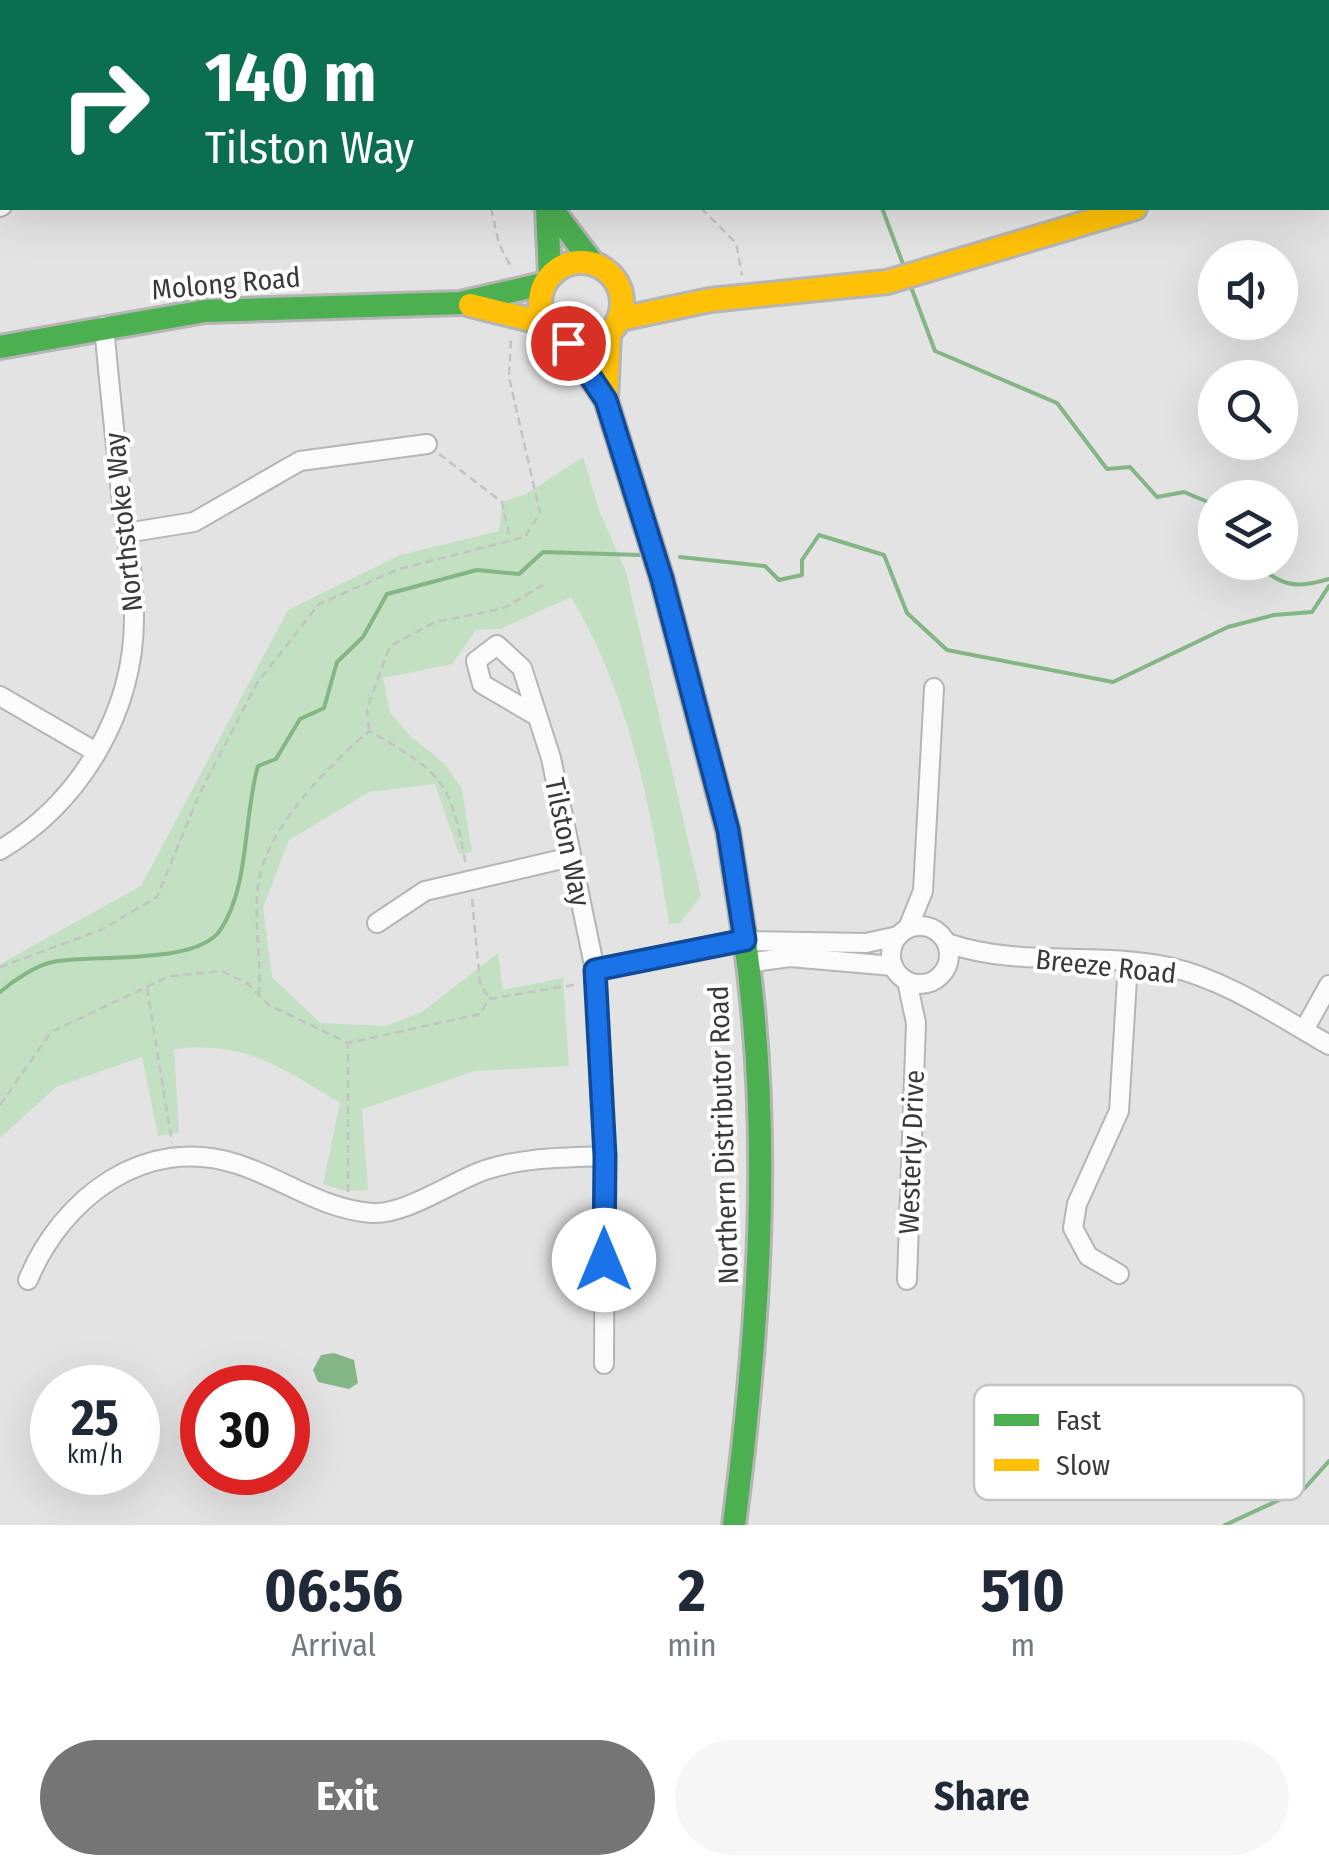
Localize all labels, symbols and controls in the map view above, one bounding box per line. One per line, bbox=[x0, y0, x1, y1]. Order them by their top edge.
text: 140 m bbox=[205, 36, 377, 120]
icon: right bbox=[40, 40, 170, 170]
text: Tilston Way bbox=[205, 121, 414, 175]
map controls bbox=[1198, 240, 1298, 580]
button: sound bbox=[1198, 240, 1298, 340]
street label: Molong Road bbox=[150, 261, 302, 306]
pin bbox=[526, 301, 611, 386]
icon: arrive bbox=[541, 316, 596, 371]
button: search bbox=[1198, 360, 1298, 460]
street label: Northstoke Way bbox=[98, 430, 149, 613]
button: layers bbox=[1198, 480, 1298, 580]
street label: Tilston Way bbox=[538, 775, 597, 910]
street label: Breeze Road bbox=[1034, 943, 1178, 990]
street label: Northern Distributor Road bbox=[702, 985, 745, 1285]
street label: Westerly Drive bbox=[892, 1069, 931, 1235]
position arrow bbox=[552, 1208, 656, 1312]
speed limit sign: 30 bbox=[180, 1365, 310, 1495]
legend bbox=[974, 1385, 1304, 1500]
text: 25 bbox=[71, 1388, 119, 1448]
text: Fast bbox=[1056, 1404, 1102, 1437]
text: km/h bbox=[67, 1440, 123, 1470]
text: Slow bbox=[1056, 1449, 1110, 1482]
text: 06:56 bbox=[264, 1555, 403, 1627]
text: 2 bbox=[678, 1555, 706, 1627]
text: 510 bbox=[981, 1555, 1065, 1627]
text: Arrival bbox=[291, 1626, 376, 1664]
text: min bbox=[667, 1626, 717, 1664]
text: m bbox=[1011, 1626, 1035, 1664]
button: Exit bbox=[40, 1740, 655, 1855]
button: Share bbox=[675, 1740, 1289, 1855]

